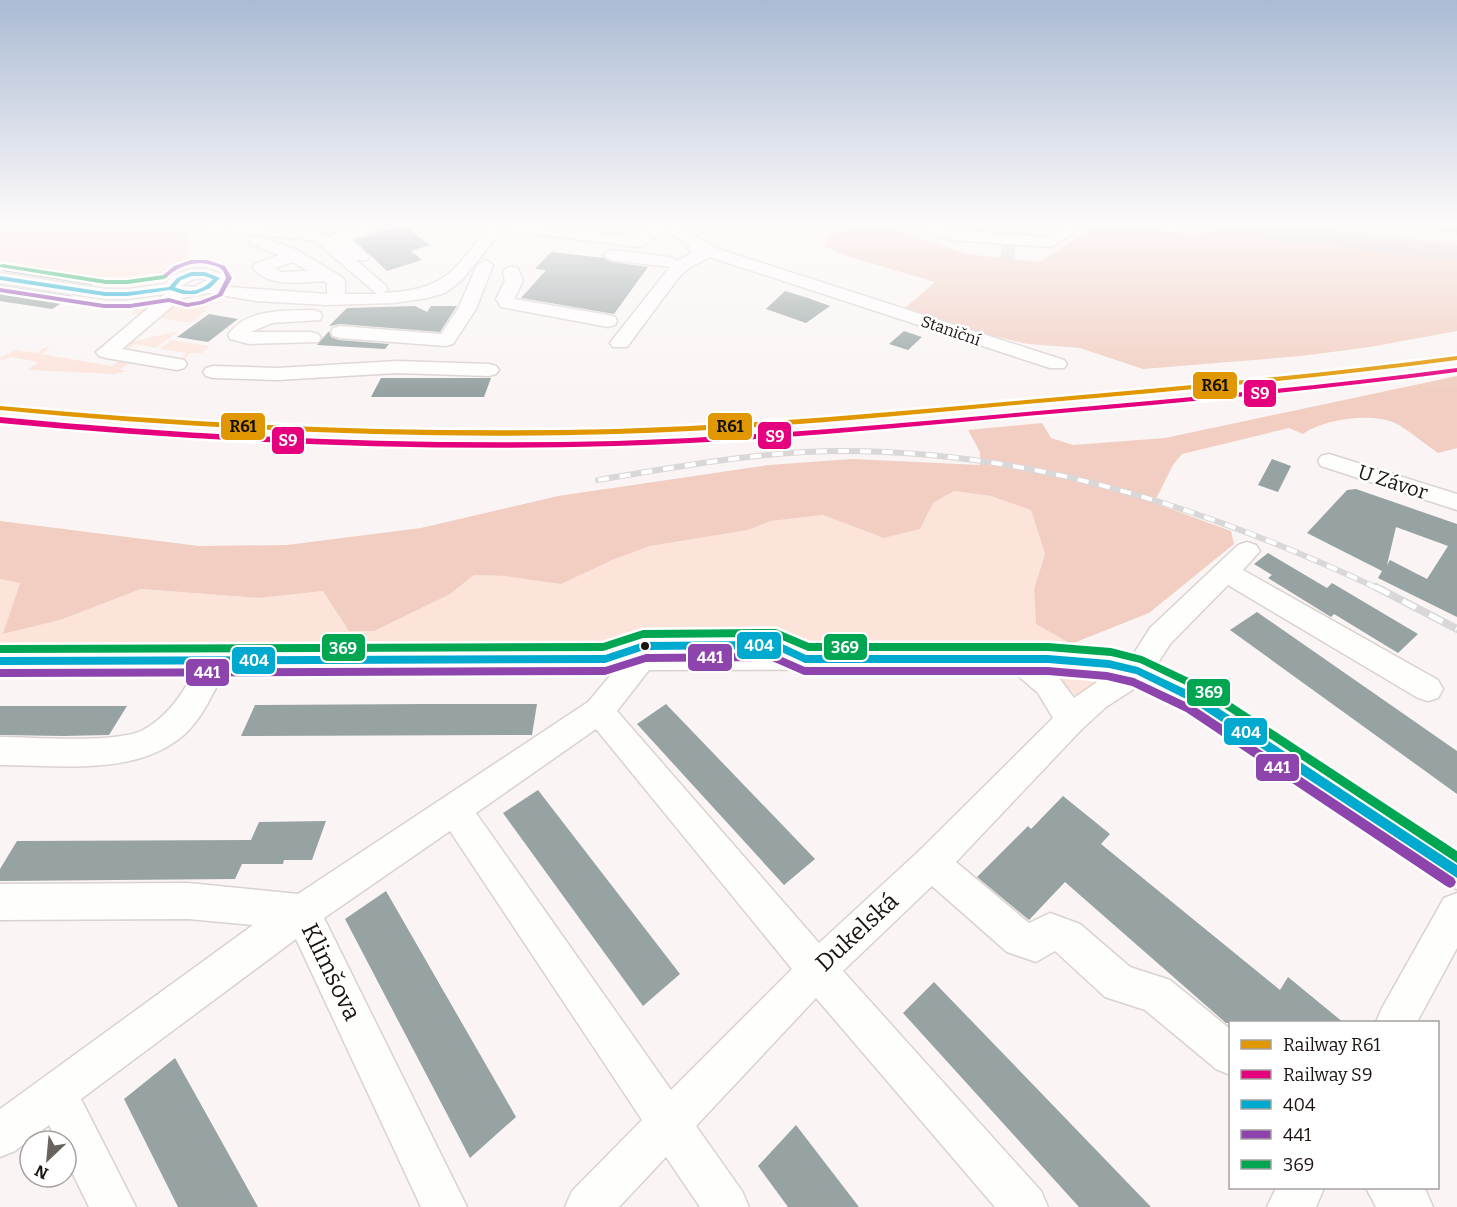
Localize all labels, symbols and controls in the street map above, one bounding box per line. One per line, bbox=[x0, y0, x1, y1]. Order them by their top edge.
street label: Staniční bbox=[919, 311, 983, 350]
line badge: R61 bbox=[1192, 371, 1238, 400]
text: R61 bbox=[1202, 376, 1229, 395]
line badge: S9 bbox=[1243, 379, 1277, 408]
text: S9 bbox=[1250, 384, 1270, 403]
line badge: R61 bbox=[220, 412, 266, 441]
line badge: R61 bbox=[707, 412, 753, 441]
text: R61 bbox=[230, 417, 257, 436]
text: R61 bbox=[717, 417, 744, 436]
line badge: S9 bbox=[757, 421, 792, 450]
line badge: S9 bbox=[271, 426, 305, 455]
text: S9 bbox=[765, 427, 785, 446]
text: S9 bbox=[278, 431, 298, 450]
street label: U Závor bbox=[1355, 459, 1431, 505]
line badge: 404 bbox=[736, 631, 782, 660]
line badge: 369 bbox=[321, 633, 366, 662]
line badge: 369 bbox=[823, 633, 868, 661]
text: 404 bbox=[744, 636, 774, 655]
text: 369 bbox=[831, 638, 859, 657]
text: 369 bbox=[329, 639, 357, 658]
unlabelled marker bbox=[639, 640, 651, 652]
line badge: 441 bbox=[687, 643, 733, 672]
line badge: 404 bbox=[231, 646, 276, 675]
text: 441 bbox=[697, 648, 723, 667]
text: 404 bbox=[239, 651, 269, 670]
line badge: 441 bbox=[185, 658, 230, 687]
text: 441 bbox=[194, 663, 220, 682]
line badge: 369 bbox=[1186, 678, 1231, 707]
text: 369 bbox=[1195, 683, 1223, 702]
line badge: 404 bbox=[1223, 717, 1268, 746]
text: 404 bbox=[1231, 723, 1261, 742]
line badge: 441 bbox=[1255, 753, 1300, 782]
text: 441 bbox=[1264, 758, 1290, 777]
street label: Dukelská bbox=[810, 887, 904, 977]
street label: Klimšova bbox=[296, 919, 366, 1025]
legend bbox=[1229, 1021, 1439, 1189]
text: Railway R61 bbox=[1283, 1034, 1381, 1056]
text: Railway S9 bbox=[1283, 1064, 1372, 1086]
text: 404 bbox=[1283, 1094, 1316, 1116]
text: 441 bbox=[1283, 1124, 1312, 1146]
north arrow bbox=[18, 1129, 78, 1189]
text: 369 bbox=[1283, 1154, 1314, 1176]
text: N bbox=[32, 1161, 51, 1183]

